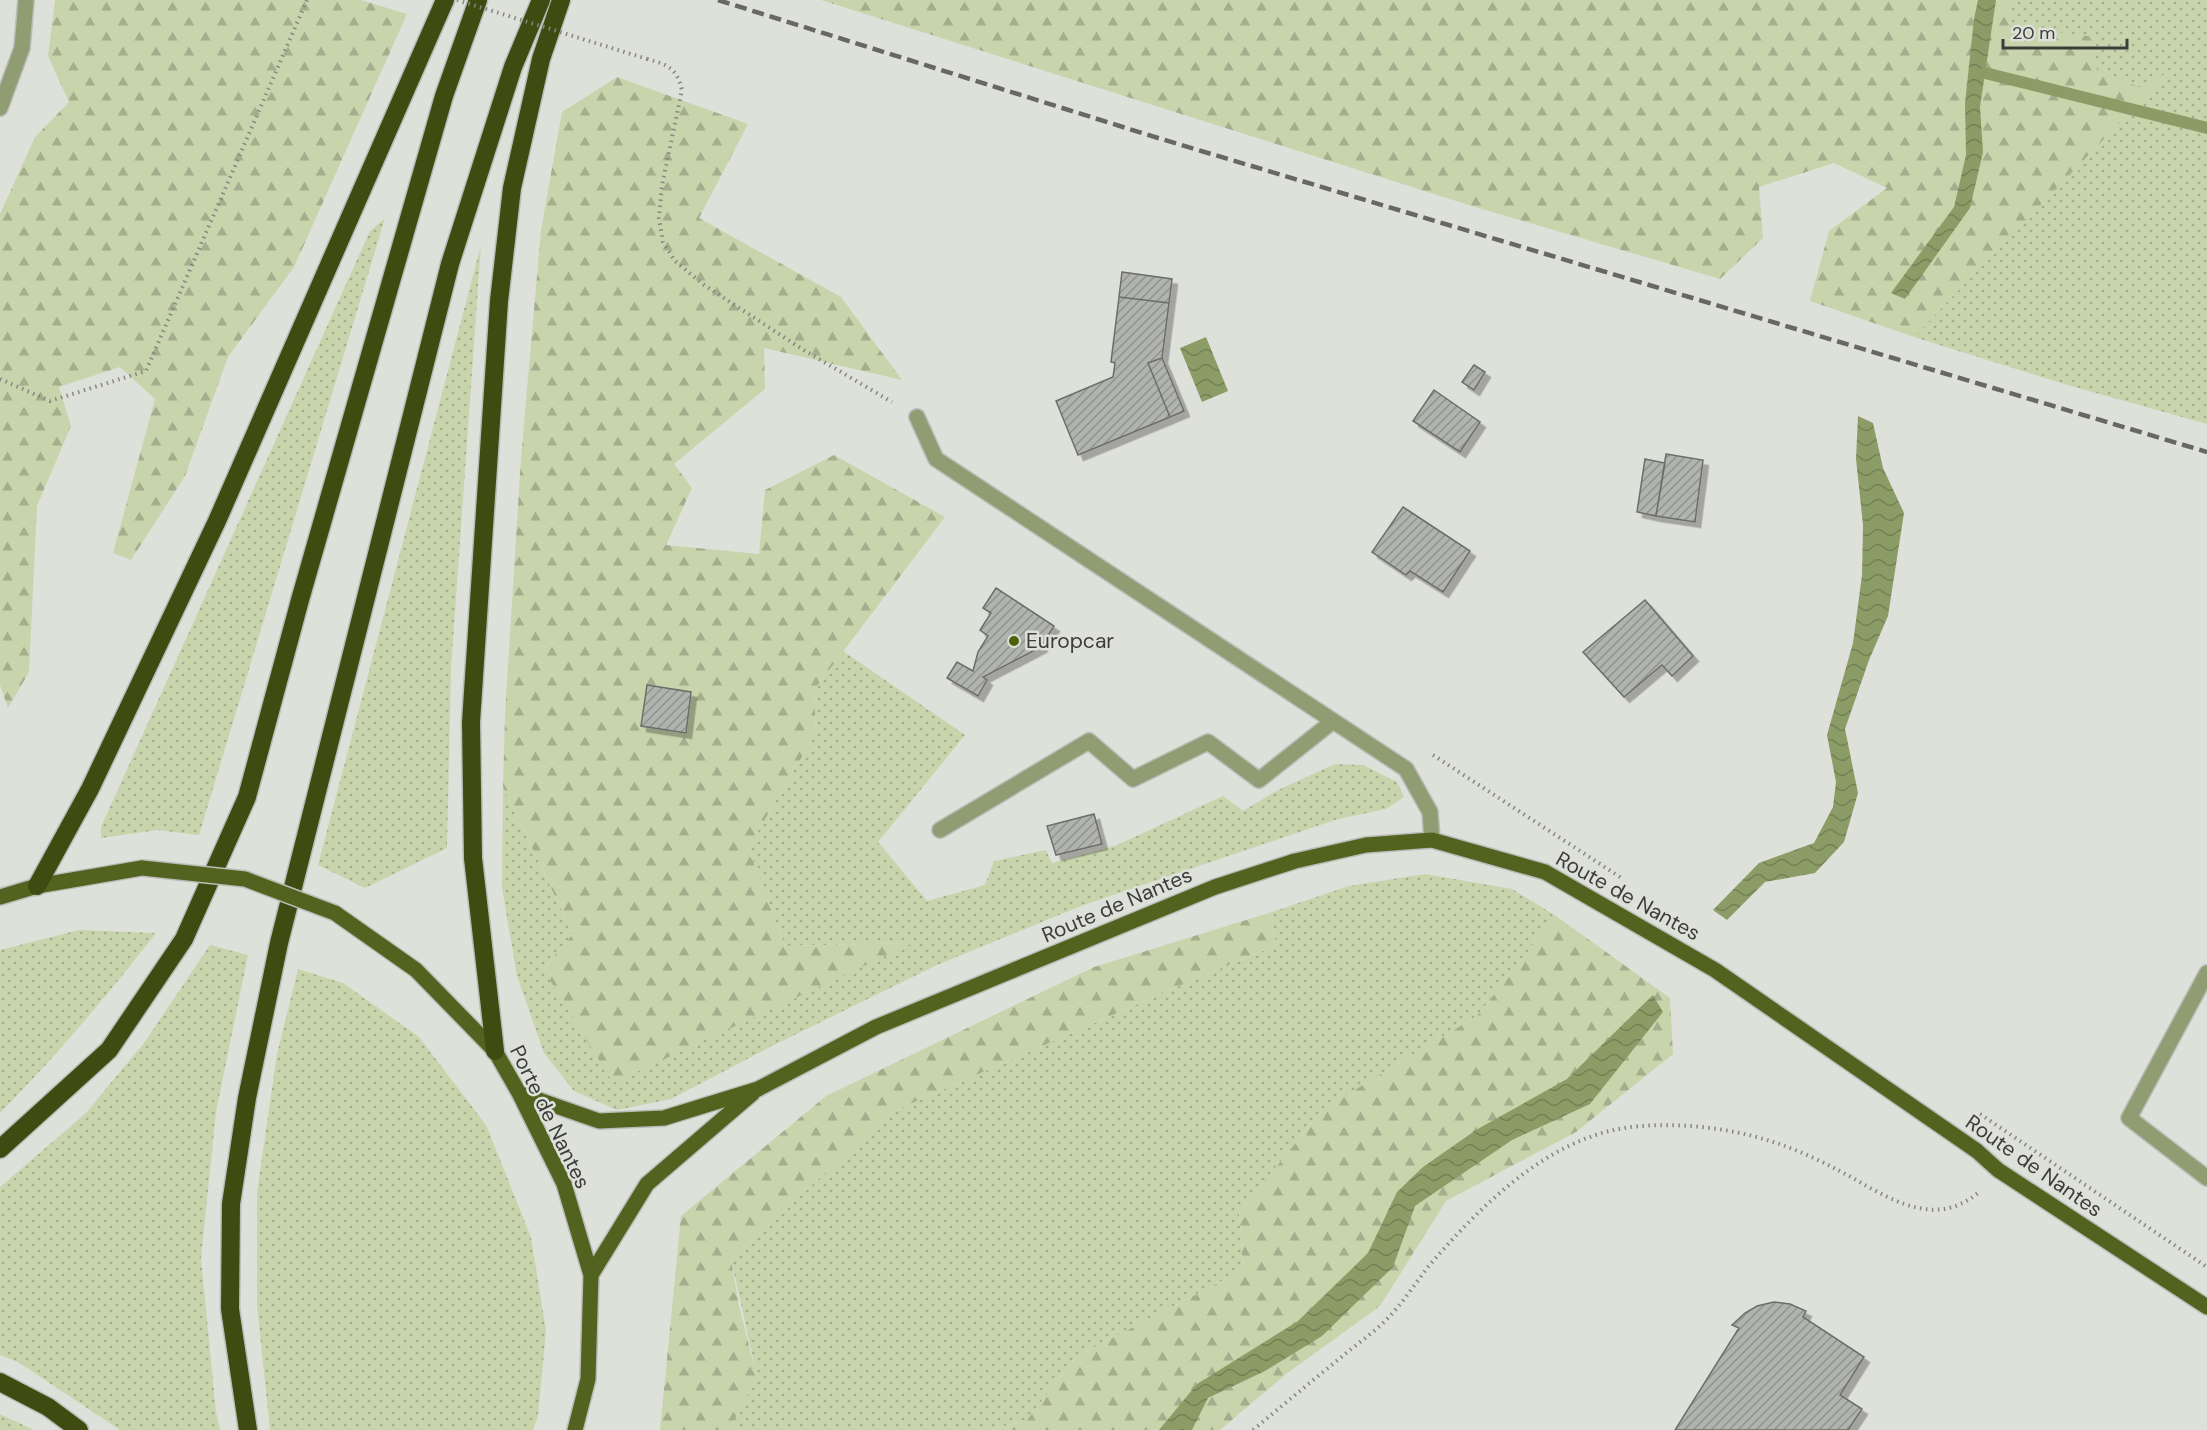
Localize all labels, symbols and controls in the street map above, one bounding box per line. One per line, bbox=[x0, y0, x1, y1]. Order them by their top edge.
scale bar bbox=[2003, 12, 2128, 50]
text: 20 m bbox=[2012, 21, 2055, 45]
place label: Europcar bbox=[1026, 627, 1114, 655]
marker: Europcar bbox=[1007, 634, 1021, 648]
street label: Route de Nantes bbox=[1551, 845, 1705, 947]
street label: Route de Nantes bbox=[1037, 861, 1197, 949]
street label: Porte de Nantes bbox=[503, 1041, 597, 1193]
street label: Route de Nantes bbox=[1960, 1108, 2108, 1224]

